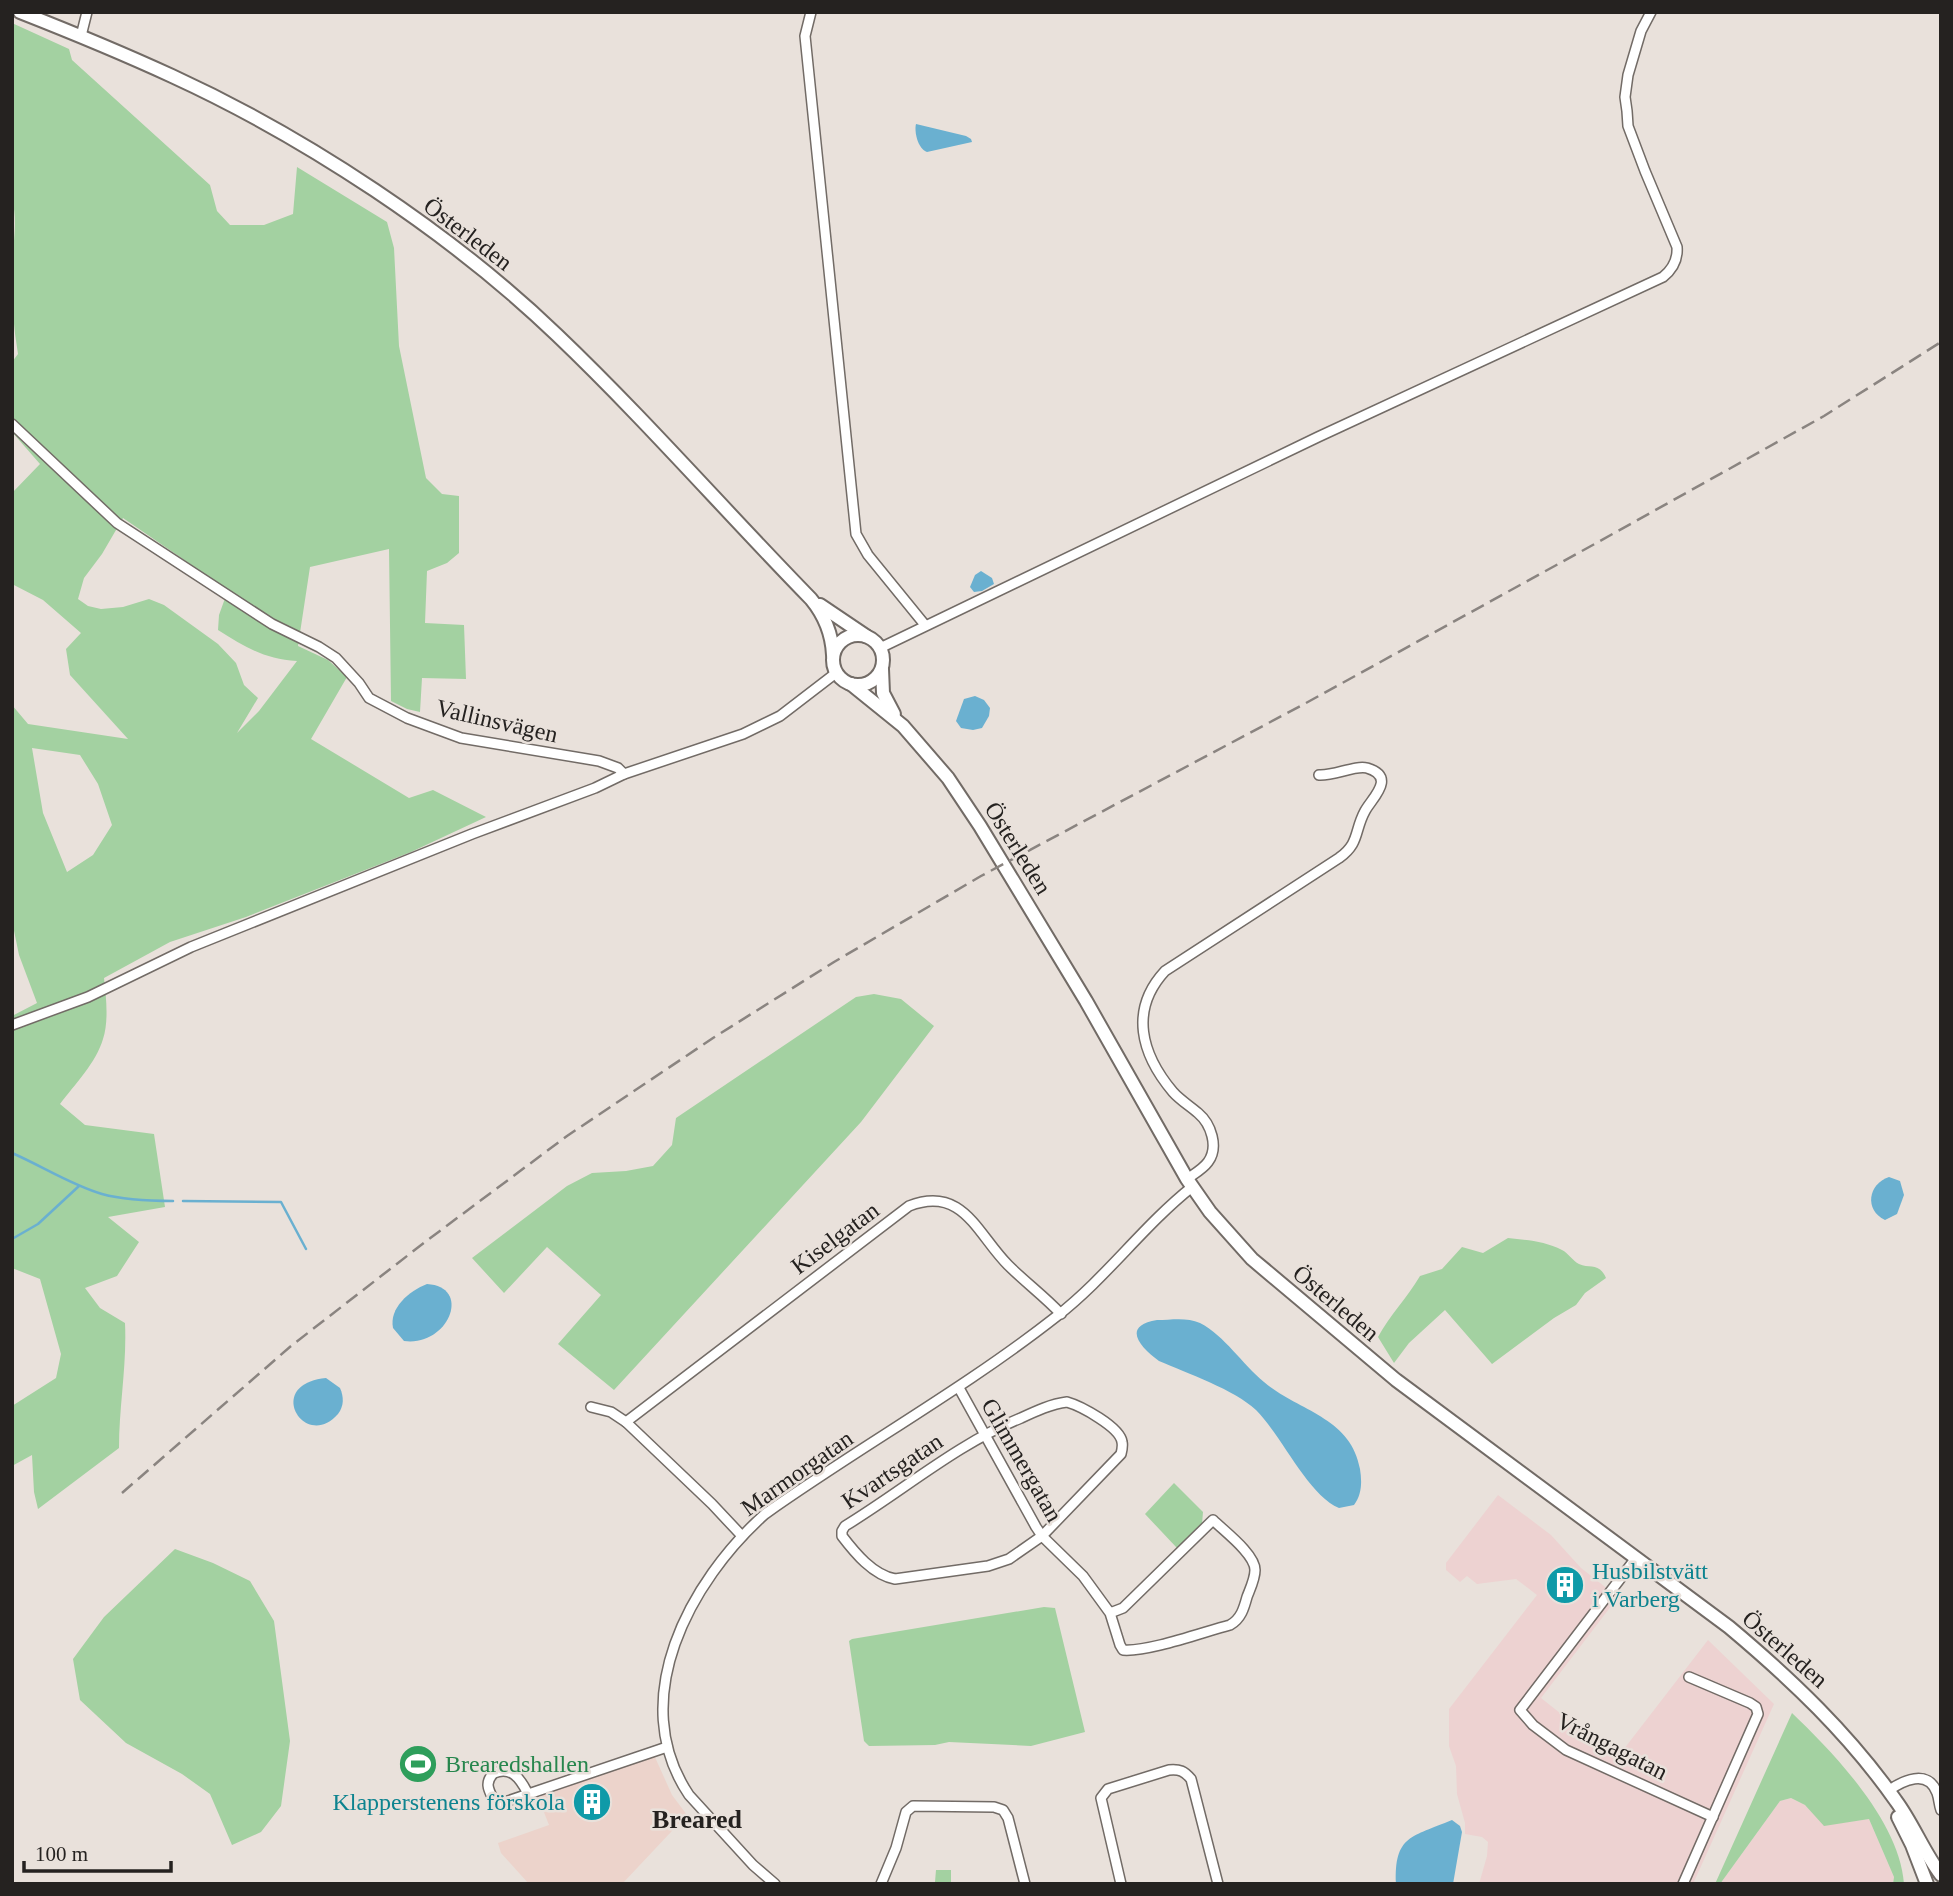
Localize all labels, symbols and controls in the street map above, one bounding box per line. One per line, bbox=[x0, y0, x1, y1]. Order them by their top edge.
street label: Österleden bbox=[419, 192, 517, 276]
street label: Vallinsvägen bbox=[434, 694, 560, 748]
street label: Österleden bbox=[979, 797, 1057, 899]
street label: Kiselgatan bbox=[786, 1197, 884, 1279]
street label: Österleden bbox=[1288, 1260, 1384, 1346]
street label: Glimmergatan bbox=[976, 1394, 1068, 1526]
street label: Marmorgatan bbox=[736, 1425, 858, 1521]
street label: Kvartsgatan bbox=[837, 1428, 947, 1514]
place label: Husbilstvätt i Varberg bbox=[1592, 1558, 1708, 1612]
building icon: Husbilstvätt i Varberg bbox=[1544, 1564, 1586, 1606]
street label: Österleden bbox=[1737, 1605, 1833, 1693]
street label: Vrångagatan bbox=[1552, 1707, 1672, 1785]
sports icon: Brearedshallen bbox=[397, 1743, 439, 1785]
place label: Brearedshallen bbox=[445, 1751, 589, 1777]
building icon: Klapperstenens förskola bbox=[571, 1781, 613, 1823]
place label: Klapperstenens förskola bbox=[332, 1789, 565, 1815]
district label: Breared bbox=[652, 1805, 743, 1834]
scale bar bbox=[24, 1829, 172, 1873]
text: 100 m bbox=[35, 1842, 88, 1866]

